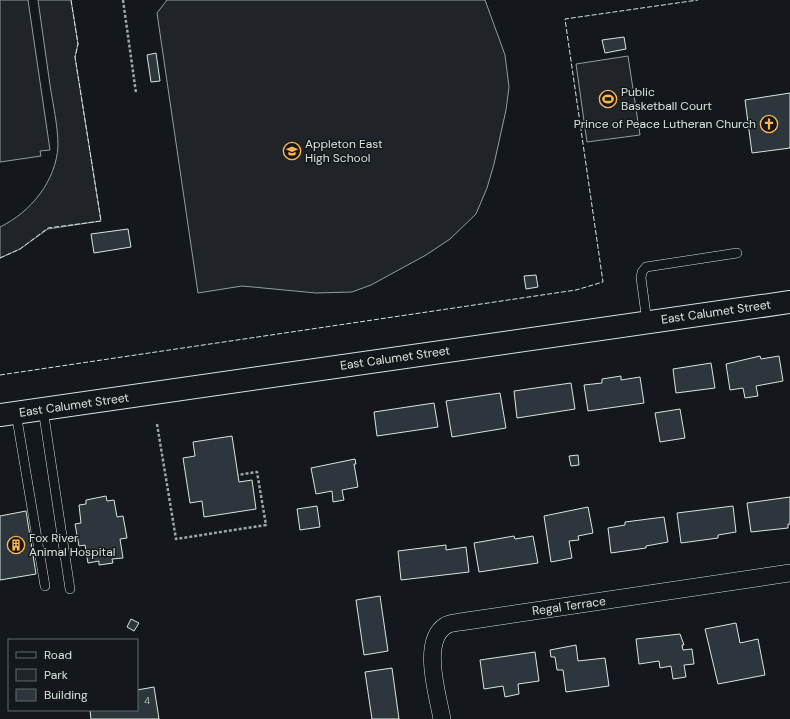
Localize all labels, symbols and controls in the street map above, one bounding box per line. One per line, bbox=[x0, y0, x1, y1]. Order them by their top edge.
place label: Public Basketball Court bbox=[621, 84, 712, 114]
sports icon: Public Basketball Court bbox=[598, 89, 618, 109]
church icon: Prince of Peace Lutheran Church bbox=[759, 114, 779, 134]
place label: Prince of Peace Lutheran Church bbox=[574, 116, 756, 132]
place label: Appleton East High School bbox=[305, 136, 383, 166]
school or university icon: Appleton East High School bbox=[282, 141, 302, 161]
street label: East Calumet Street bbox=[660, 296, 772, 328]
street label: East Calumet Street bbox=[339, 342, 451, 374]
street label: East Calumet Street bbox=[18, 389, 130, 421]
place label: Fox River Animal Hospital bbox=[29, 530, 115, 560]
building icon: Fox River Animal Hospital bbox=[6, 535, 26, 555]
street label: Regal Terrace bbox=[531, 593, 607, 619]
legend bbox=[8, 639, 138, 711]
text: Road bbox=[44, 647, 72, 663]
text: Park bbox=[44, 667, 68, 683]
text: Building bbox=[44, 687, 88, 703]
house number: 4 bbox=[144, 694, 150, 707]

